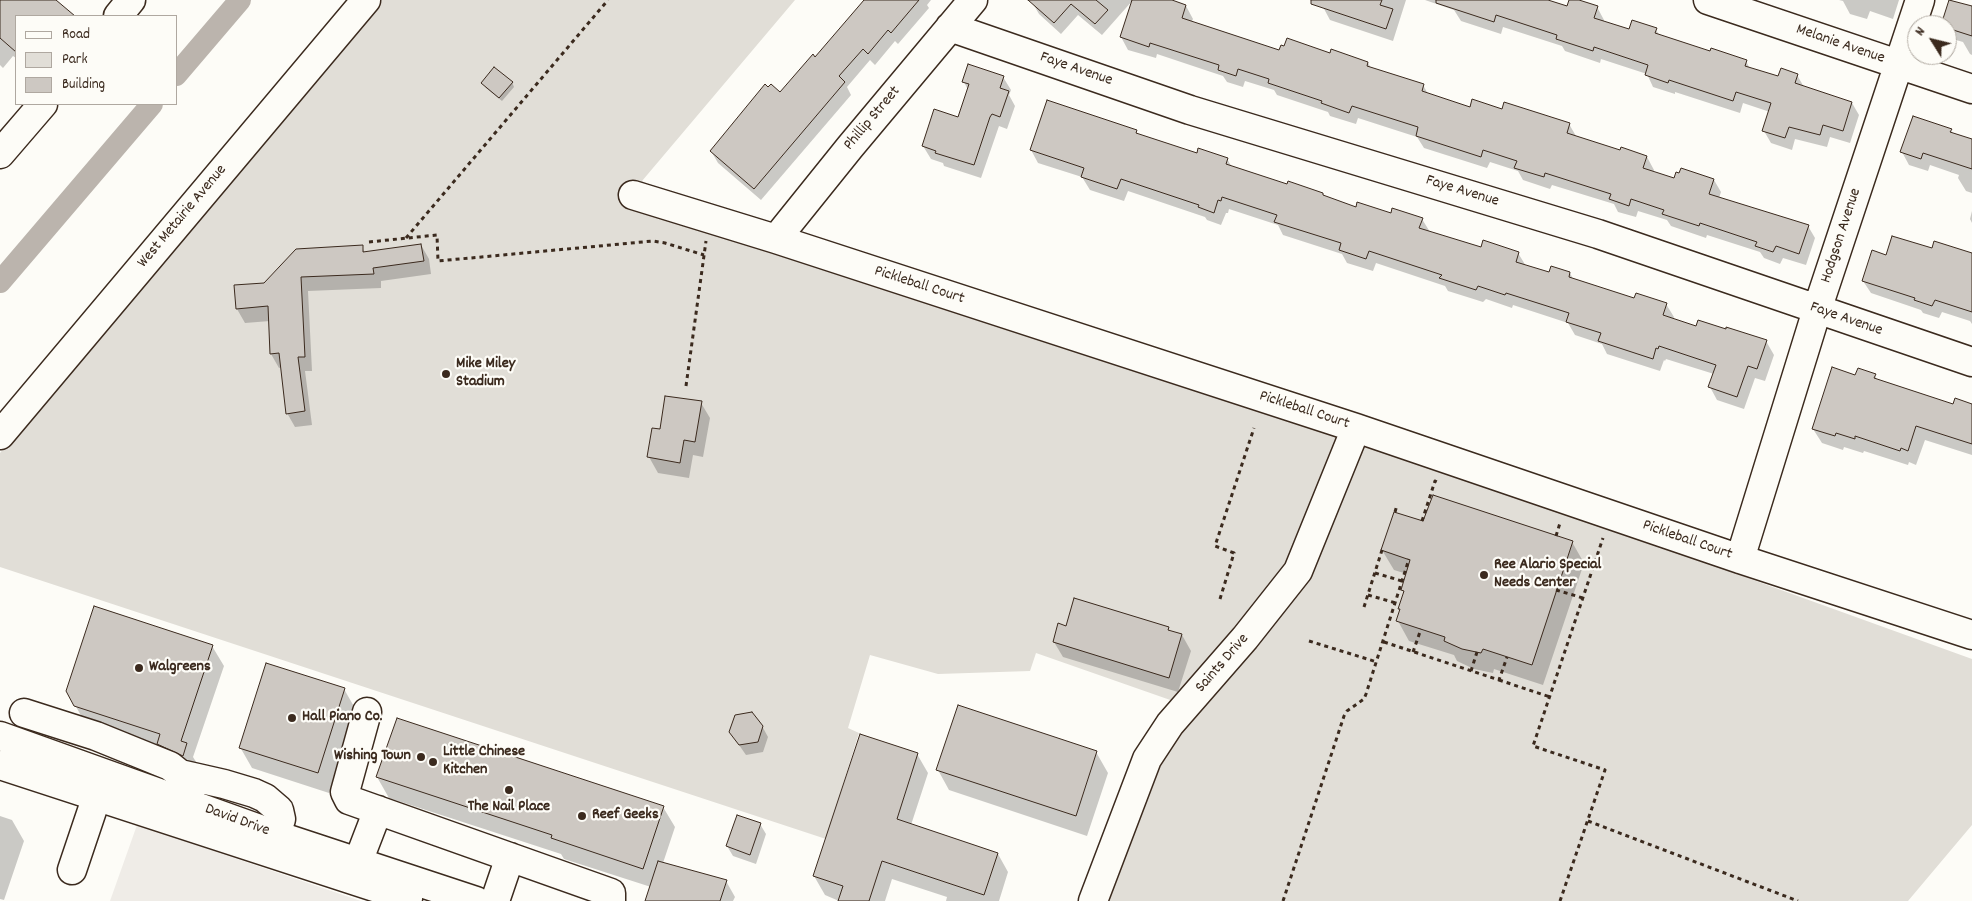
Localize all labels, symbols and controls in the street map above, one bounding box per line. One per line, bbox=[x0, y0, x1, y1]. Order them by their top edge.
legend bbox=[15, 15, 178, 105]
north arrow bbox=[1907, 15, 1957, 65]
street label: Melanie Avenue bbox=[1793, 21, 1887, 69]
text: N bbox=[1911, 23, 1931, 40]
text: Road bbox=[62, 24, 90, 46]
text: Park bbox=[62, 49, 88, 71]
street label: Faye Avenue bbox=[1037, 49, 1115, 91]
text: Building bbox=[62, 74, 105, 96]
street label: Phillip Street bbox=[841, 83, 905, 155]
street label: West Metairie Avenue bbox=[134, 162, 232, 272]
street label: Faye Avenue bbox=[1423, 172, 1501, 212]
street label: Hodgson Avenue bbox=[1818, 186, 1866, 286]
street label: Pickleball Court bbox=[872, 262, 966, 310]
street label: Faye Avenue bbox=[1807, 299, 1885, 341]
place label: Mike Miley Stadium bbox=[456, 355, 515, 393]
marker: Mike Miley Stadium bbox=[440, 368, 452, 380]
street label: Pickleball Court bbox=[1257, 387, 1351, 435]
street label: Pickleball Court bbox=[1640, 517, 1734, 565]
place label: Ree Alario Special Needs Center bbox=[1494, 556, 1601, 594]
marker: Ree Alario Special Needs Center bbox=[1478, 569, 1490, 581]
street label: Saints Drive bbox=[1192, 631, 1254, 697]
place label: Walgreens bbox=[149, 658, 211, 678]
marker: Walgreens bbox=[133, 662, 145, 674]
place label: Hall Piano Co. bbox=[302, 708, 383, 728]
marker: Hall Piano Co. bbox=[286, 712, 298, 724]
place label: Little Chinese Kitchen bbox=[443, 743, 525, 781]
place label: Wishing Town bbox=[334, 747, 411, 767]
marker: Wishing Town bbox=[415, 751, 427, 763]
marker: Little Chinese Kitchen bbox=[427, 756, 439, 768]
marker: The Nail Place bbox=[503, 784, 515, 796]
place label: The Nail Place bbox=[468, 798, 550, 818]
street label: David Drive bbox=[202, 800, 272, 842]
place label: Reef Geeks bbox=[592, 806, 659, 826]
marker: Reef Geeks bbox=[576, 810, 588, 822]

